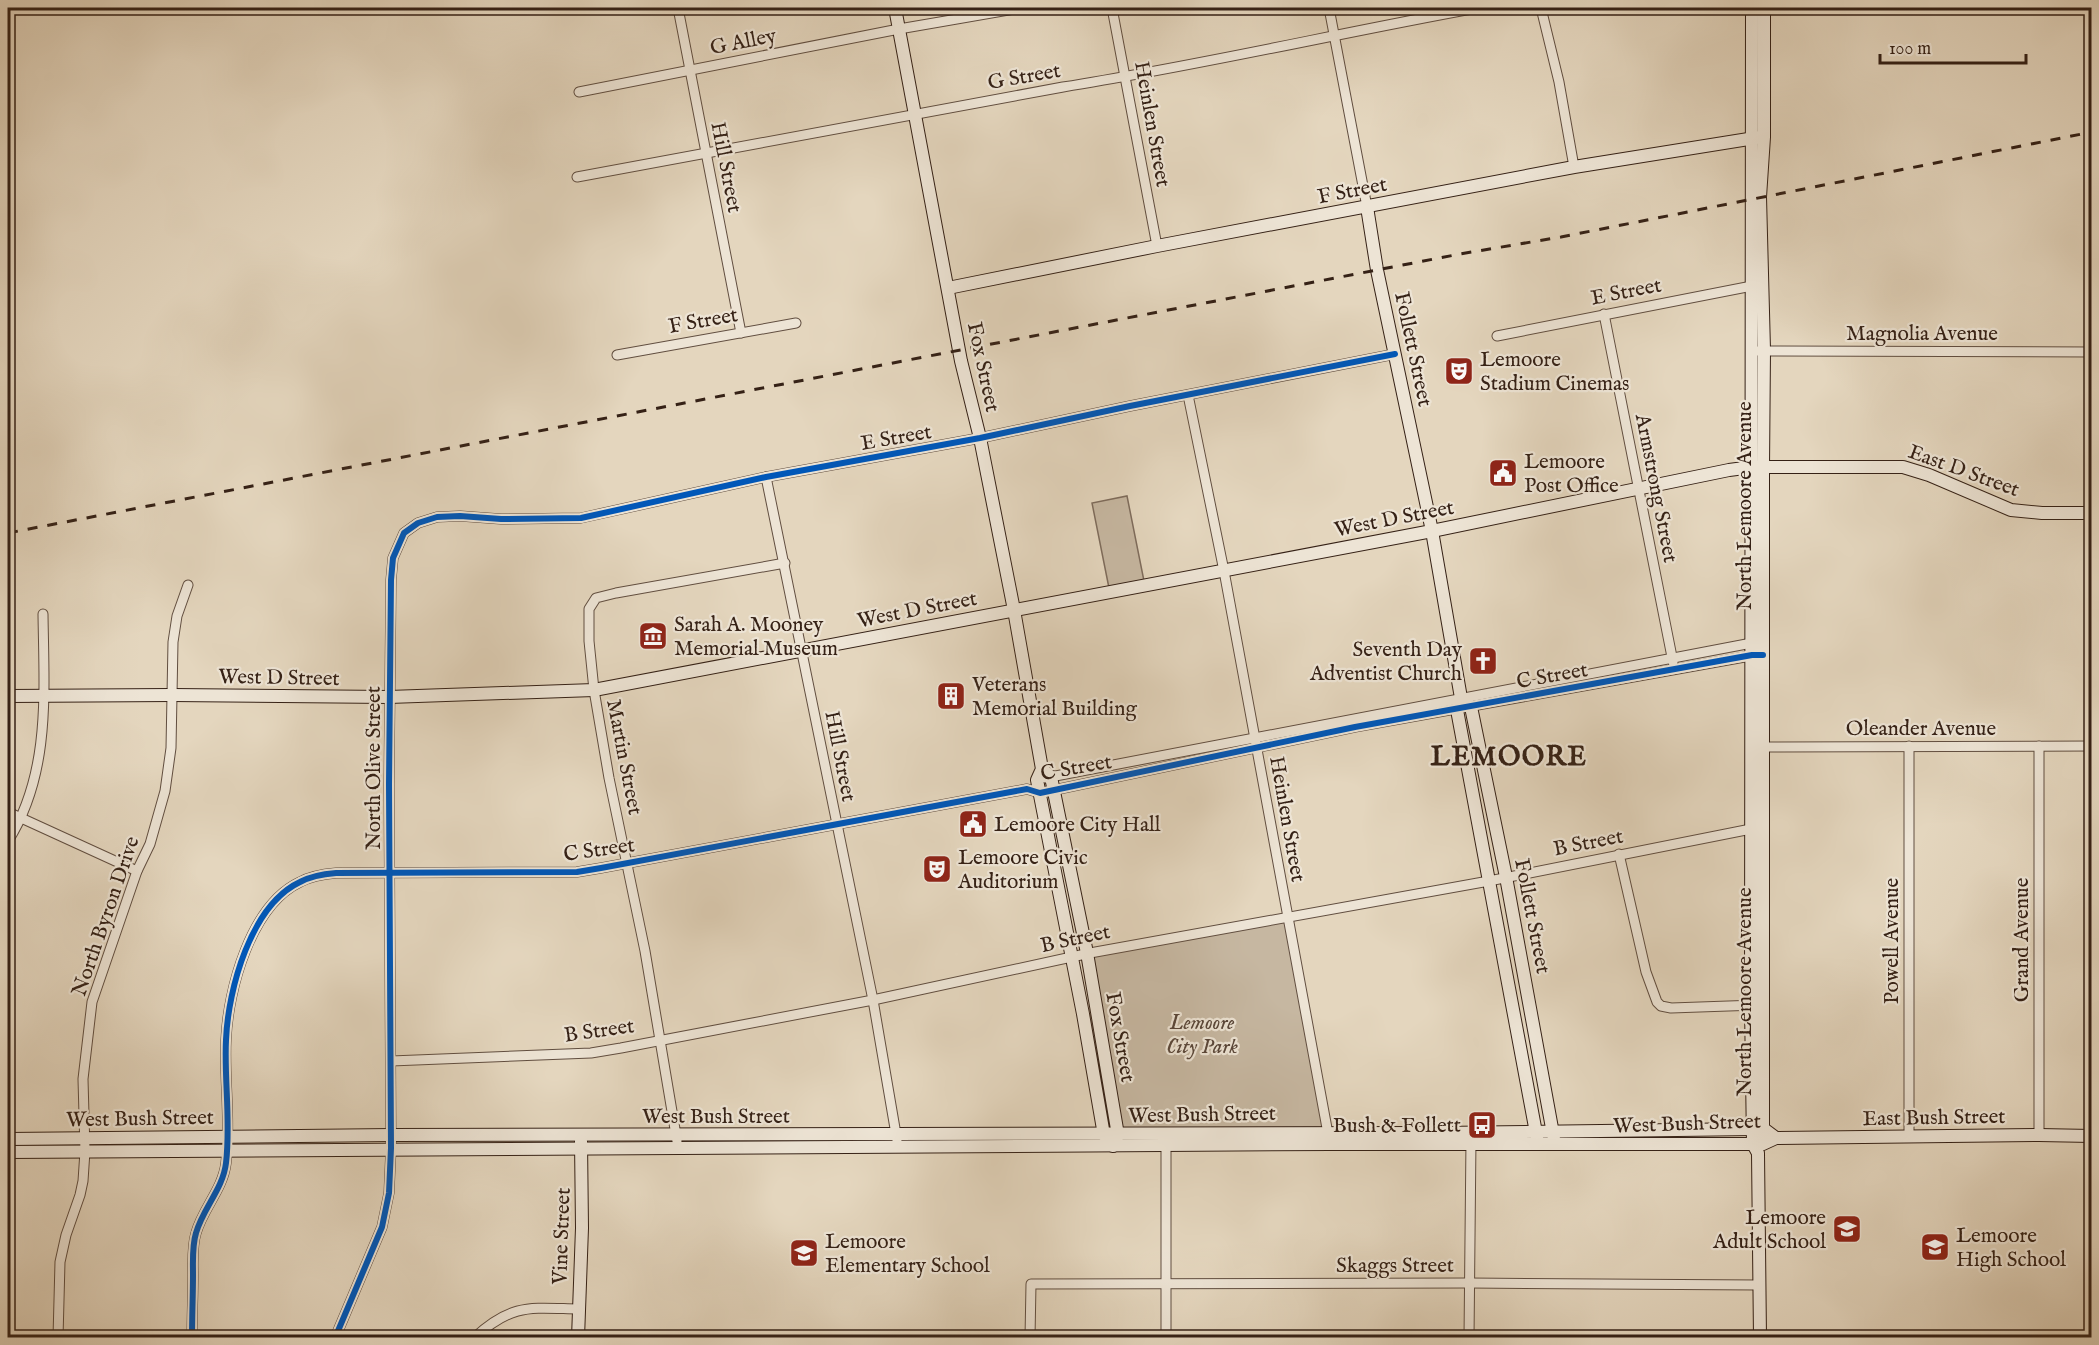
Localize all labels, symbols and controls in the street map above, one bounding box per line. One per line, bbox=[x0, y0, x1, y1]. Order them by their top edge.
street label: G Alley bbox=[708, 23, 779, 62]
scale bar bbox=[1880, 27, 2026, 65]
text: 100 m bbox=[1889, 38, 1931, 61]
street label: G Street bbox=[986, 58, 1063, 97]
street label: Heinlen Street bbox=[1127, 59, 1176, 189]
street label: Hill Street bbox=[704, 120, 748, 215]
street label: F Street bbox=[1315, 172, 1389, 211]
street label: E Street bbox=[1589, 272, 1664, 313]
street label: Follett Street bbox=[1387, 289, 1438, 409]
street label: F Street bbox=[666, 302, 740, 341]
street label: Fox Street bbox=[960, 320, 1005, 415]
street label: Magnolia Avenue bbox=[1846, 321, 1998, 348]
place label: Lemoore Stadium Cinemas bbox=[1480, 347, 1630, 398]
theatre icon: Lemoore Stadium Cinemas bbox=[1443, 355, 1475, 387]
street label: North Lemoore Avenue bbox=[1732, 401, 1759, 611]
street label: Armstrong Street bbox=[1628, 411, 1683, 565]
street label: E Street bbox=[859, 419, 934, 458]
street label: East D Street bbox=[1904, 439, 2023, 504]
place label: Lemoore Post Office bbox=[1524, 449, 1619, 500]
public building icon: Lemoore Post Office bbox=[1487, 457, 1519, 489]
street label: West D Street bbox=[1332, 495, 1456, 544]
street label: West D Street bbox=[855, 586, 979, 635]
place label: Sarah A. Mooney Memorial Museum bbox=[674, 612, 838, 663]
museum icon: Sarah A. Mooney Memorial Museum bbox=[637, 620, 669, 652]
place label: Seventh Day Adventist Church bbox=[1309, 637, 1463, 688]
church icon: Seventh Day Adventist Church bbox=[1467, 645, 1499, 677]
street label: C Street bbox=[1515, 657, 1590, 696]
street label: West D Street bbox=[218, 664, 340, 693]
place label: Veterans Memorial Building bbox=[971, 672, 1137, 723]
building icon: Veterans Memorial Building bbox=[935, 680, 967, 712]
street label: North Olive Street bbox=[361, 686, 388, 850]
street label: Martin Street bbox=[599, 697, 648, 817]
street label: Hill Street bbox=[818, 709, 862, 804]
street label: Oleander Avenue bbox=[1846, 716, 1996, 743]
district label: LEMOORE bbox=[1430, 741, 1588, 775]
street label: C Street bbox=[1039, 749, 1114, 788]
street label: Heinlen Street bbox=[1262, 754, 1311, 884]
public building icon: Lemoore City Hall bbox=[957, 808, 989, 840]
place label: Lemoore City Hall bbox=[994, 812, 1161, 839]
street label: B Street bbox=[1551, 823, 1626, 863]
street label: C Street bbox=[562, 832, 637, 869]
street label: North Byron Drive bbox=[66, 833, 147, 1000]
place label: Lemoore Civic Auditorium bbox=[957, 845, 1088, 896]
theatre icon: Lemoore Civic Auditorium bbox=[921, 853, 953, 885]
street label: Follett Street bbox=[1507, 856, 1556, 976]
street label: Powell Avenue bbox=[1879, 877, 1906, 1004]
street label: Grand Avenue bbox=[2009, 877, 2036, 1002]
street label: North Lemoore Avenue bbox=[1732, 887, 1759, 1097]
street label: B Street bbox=[1038, 919, 1113, 960]
street label: Fox Street bbox=[1098, 990, 1141, 1085]
park label: Lemoore City Park bbox=[1166, 1010, 1238, 1061]
street label: B Street bbox=[562, 1013, 636, 1050]
street label: West Bush Street bbox=[1128, 1101, 1276, 1130]
street label: West Bush Street bbox=[642, 1104, 790, 1131]
street label: East Bush Street bbox=[1862, 1104, 2006, 1133]
street label: West Bush Street bbox=[66, 1105, 214, 1134]
street label: West Bush Street bbox=[1613, 1108, 1761, 1141]
bus stop icon: Bush & Follett bbox=[1466, 1109, 1498, 1141]
place label: Bush & Follett bbox=[1333, 1113, 1461, 1140]
street label: Vine Street bbox=[547, 1187, 578, 1286]
place label: Lemoore Adult School bbox=[1712, 1205, 1826, 1256]
school or university icon: Lemoore Adult School bbox=[1831, 1213, 1863, 1245]
place label: Lemoore High School bbox=[1956, 1223, 2066, 1274]
place label: Lemoore Elementary School bbox=[825, 1229, 990, 1280]
school or university icon: Lemoore High School bbox=[1919, 1231, 1951, 1263]
school or university icon: Lemoore Elementary School bbox=[788, 1237, 820, 1269]
street label: Skaggs Street bbox=[1336, 1253, 1454, 1280]

